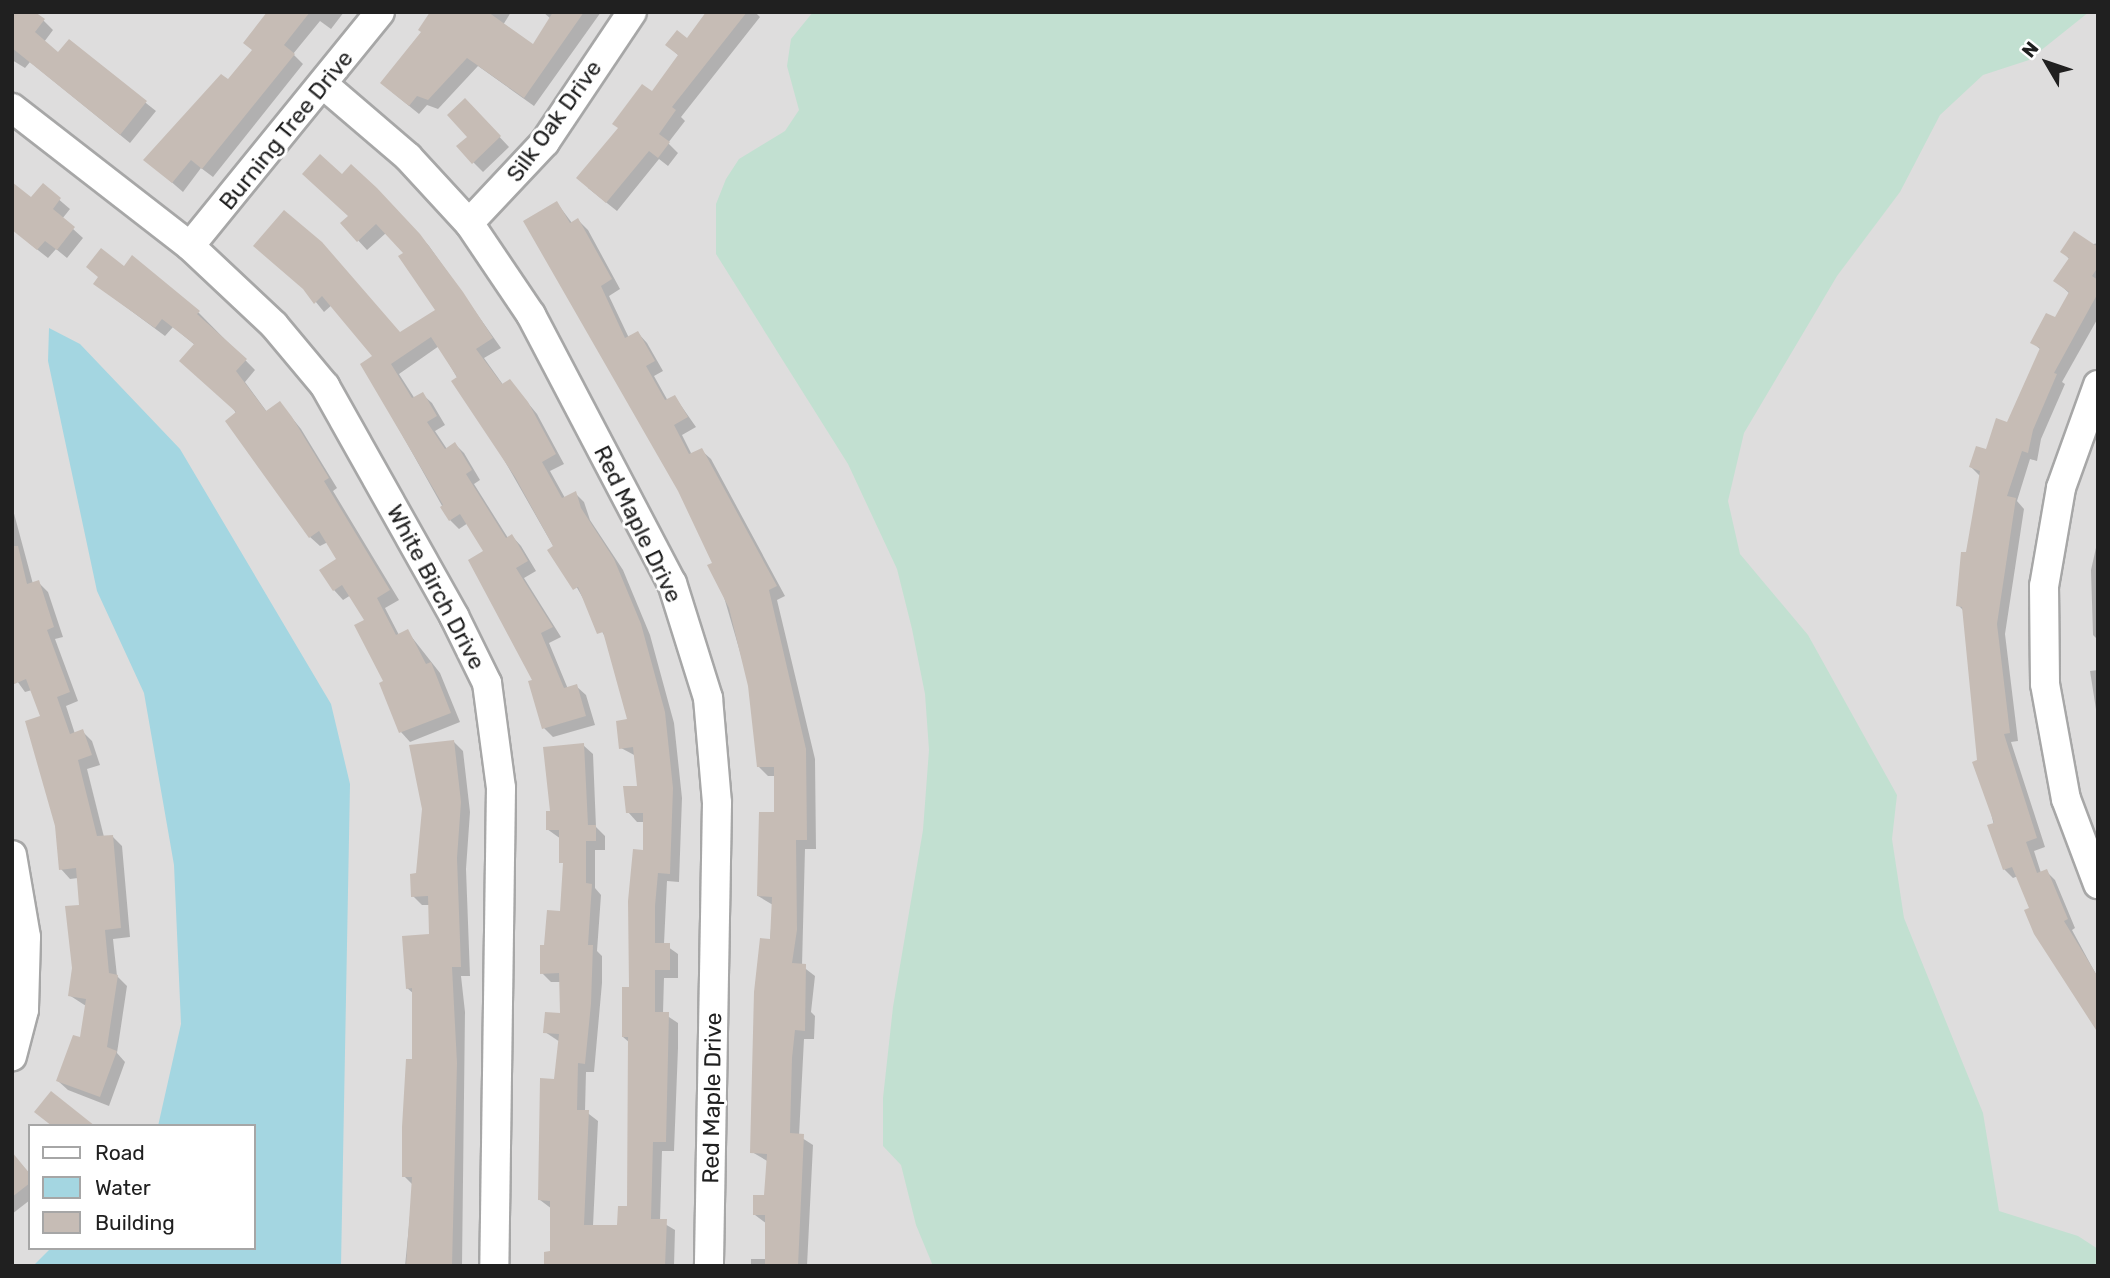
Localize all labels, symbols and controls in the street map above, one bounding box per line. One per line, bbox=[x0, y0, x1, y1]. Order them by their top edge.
north arrow bbox=[2012, 28, 2082, 98]
text: N bbox=[2017, 37, 2044, 62]
street label: Burning Tree Drive bbox=[213, 45, 359, 215]
street label: Silk Oak Drive bbox=[500, 55, 608, 187]
street label: Red Maple Drive bbox=[588, 441, 688, 607]
street label: White Birch Drive bbox=[381, 500, 491, 674]
street label: Red Maple Drive bbox=[697, 1012, 727, 1184]
legend bbox=[28, 1124, 256, 1250]
text: Road bbox=[95, 1140, 145, 1165]
text: Water bbox=[95, 1175, 151, 1200]
text: Building bbox=[95, 1210, 175, 1235]

